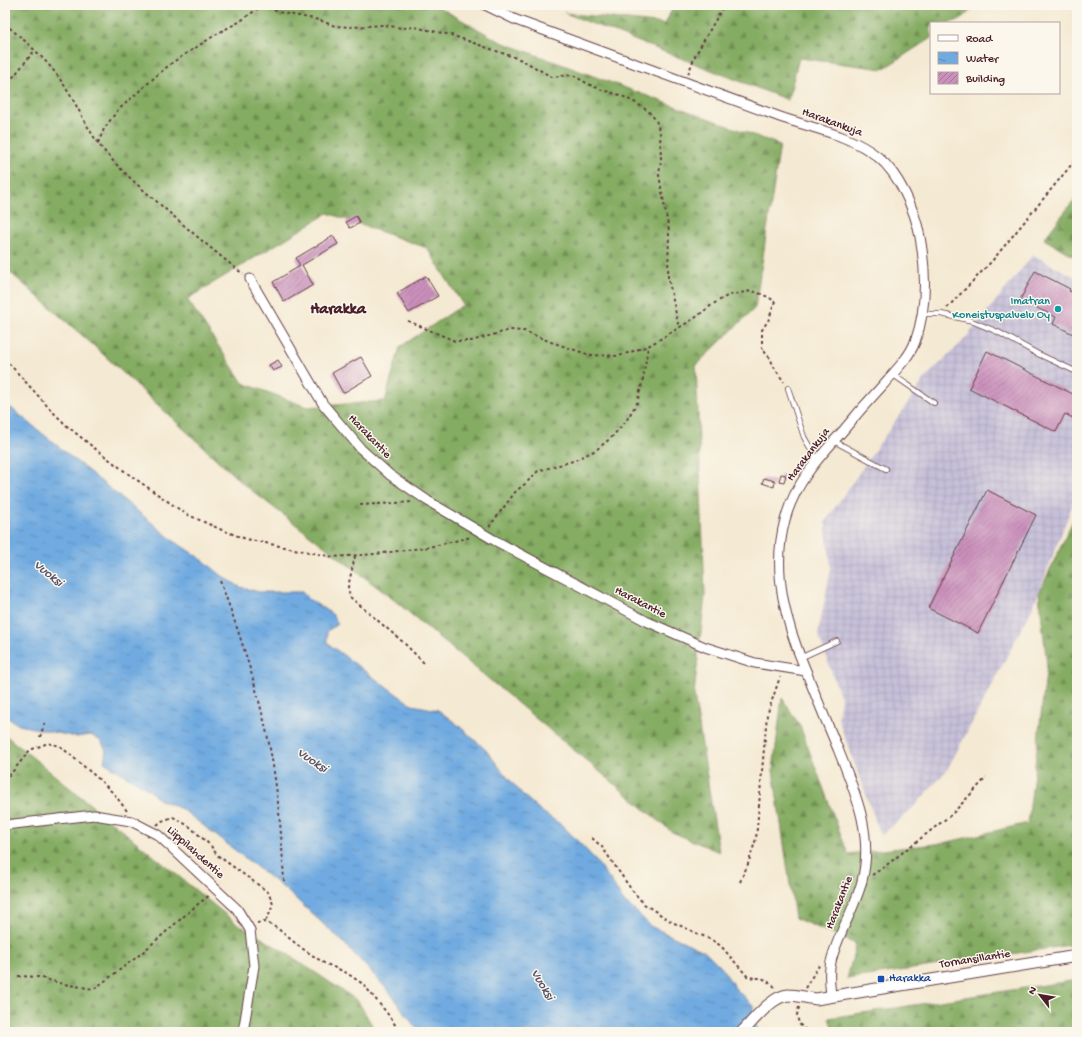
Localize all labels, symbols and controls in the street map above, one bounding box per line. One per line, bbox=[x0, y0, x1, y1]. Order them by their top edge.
legend bbox=[930, 22, 1060, 94]
text: Road bbox=[966, 33, 993, 47]
text: Water bbox=[966, 53, 1000, 67]
text: Building bbox=[965, 73, 1005, 87]
street label: Harakankuja bbox=[800, 106, 864, 141]
place label: Imatran Koneistuspalvelu Oy bbox=[952, 295, 1050, 323]
district label: Harakka bbox=[310, 301, 367, 320]
marker: Imatran Koneistuspalvelu Oy bbox=[1053, 304, 1063, 314]
street label: Harakantie bbox=[345, 412, 394, 463]
street label: Harakankuja bbox=[784, 425, 834, 484]
water label: Vuoksi bbox=[30, 558, 67, 592]
street label: Harakantie bbox=[612, 584, 669, 622]
water label: Vuoksi bbox=[294, 745, 332, 778]
street label: Liippilahdentie bbox=[163, 824, 227, 883]
street label: Harakantie bbox=[823, 874, 857, 932]
street label: Tornansillantie bbox=[938, 947, 1012, 973]
water label: Vuoksi bbox=[527, 967, 558, 1005]
place label: Harakka bbox=[889, 972, 931, 986]
marker: Harakka bbox=[876, 974, 886, 984]
north arrow bbox=[1020, 975, 1060, 1015]
text: N bbox=[1026, 985, 1040, 997]

